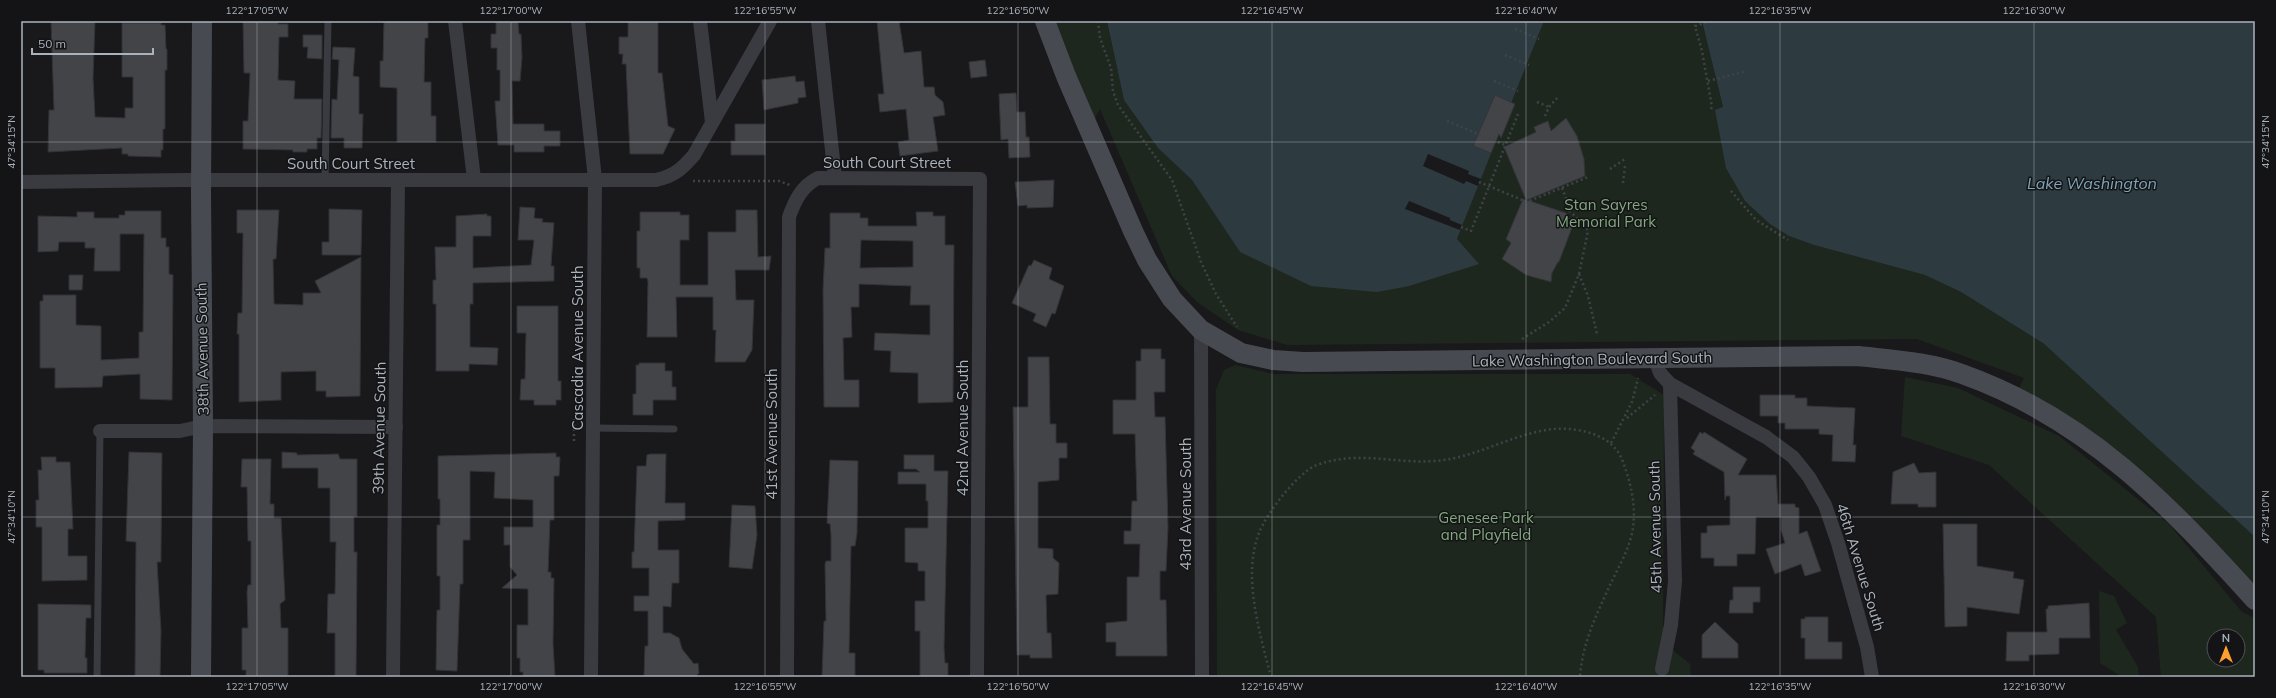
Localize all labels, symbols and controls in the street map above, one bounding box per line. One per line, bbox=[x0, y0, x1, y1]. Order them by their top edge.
text: 122°17'05"W bbox=[226, 4, 288, 17]
text: 122°17'00"W bbox=[480, 4, 542, 17]
text: 122°16'55"W bbox=[734, 4, 796, 17]
text: 122°16'50"W bbox=[987, 4, 1049, 17]
text: 122°16'45"W bbox=[1241, 4, 1303, 17]
text: 122°16'40"W bbox=[1495, 4, 1557, 17]
text: 122°16'35"W bbox=[1749, 4, 1811, 17]
text: 122°16'30"W bbox=[2003, 4, 2065, 17]
scale bar bbox=[32, 30, 153, 56]
text: 50 m bbox=[38, 36, 66, 51]
text: 47°34'15"N bbox=[5, 115, 18, 169]
text: 47°34'15"N bbox=[2259, 115, 2272, 169]
street label: South Court Street bbox=[823, 153, 951, 172]
street label: South Court Street bbox=[287, 154, 415, 173]
water label: Lake Washington bbox=[2027, 173, 2157, 193]
park label: Stan Sayres Memorial Park bbox=[1556, 195, 1656, 231]
street label: Cascadia Avenue South bbox=[568, 265, 587, 431]
street label: 38th Avenue South bbox=[191, 282, 213, 416]
street label: Lake Washington Boulevard South bbox=[1472, 347, 1712, 371]
street label: 42nd Avenue South bbox=[953, 360, 972, 496]
street label: 39th Avenue South bbox=[368, 361, 390, 495]
street label: 41st Avenue South bbox=[762, 368, 781, 500]
street label: 43rd Avenue South bbox=[1176, 437, 1195, 571]
street label: 45th Avenue South bbox=[1644, 460, 1666, 594]
text: 47°34'10"N bbox=[5, 490, 18, 544]
text: 47°34'10"N bbox=[2259, 490, 2272, 544]
street label: 46th Avenue South bbox=[1833, 501, 1889, 633]
park label: Genesee Park and Playfield bbox=[1438, 508, 1534, 544]
north arrow bbox=[2206, 628, 2246, 668]
text: N bbox=[2222, 631, 2230, 645]
text: 122°17'05"W bbox=[226, 680, 288, 693]
text: 122°17'00"W bbox=[480, 680, 542, 693]
text: 122°16'55"W bbox=[734, 680, 796, 693]
text: 122°16'50"W bbox=[987, 680, 1049, 693]
text: 122°16'45"W bbox=[1241, 680, 1303, 693]
text: 122°16'40"W bbox=[1495, 680, 1557, 693]
text: 122°16'35"W bbox=[1749, 680, 1811, 693]
text: 122°16'30"W bbox=[2003, 680, 2065, 693]

